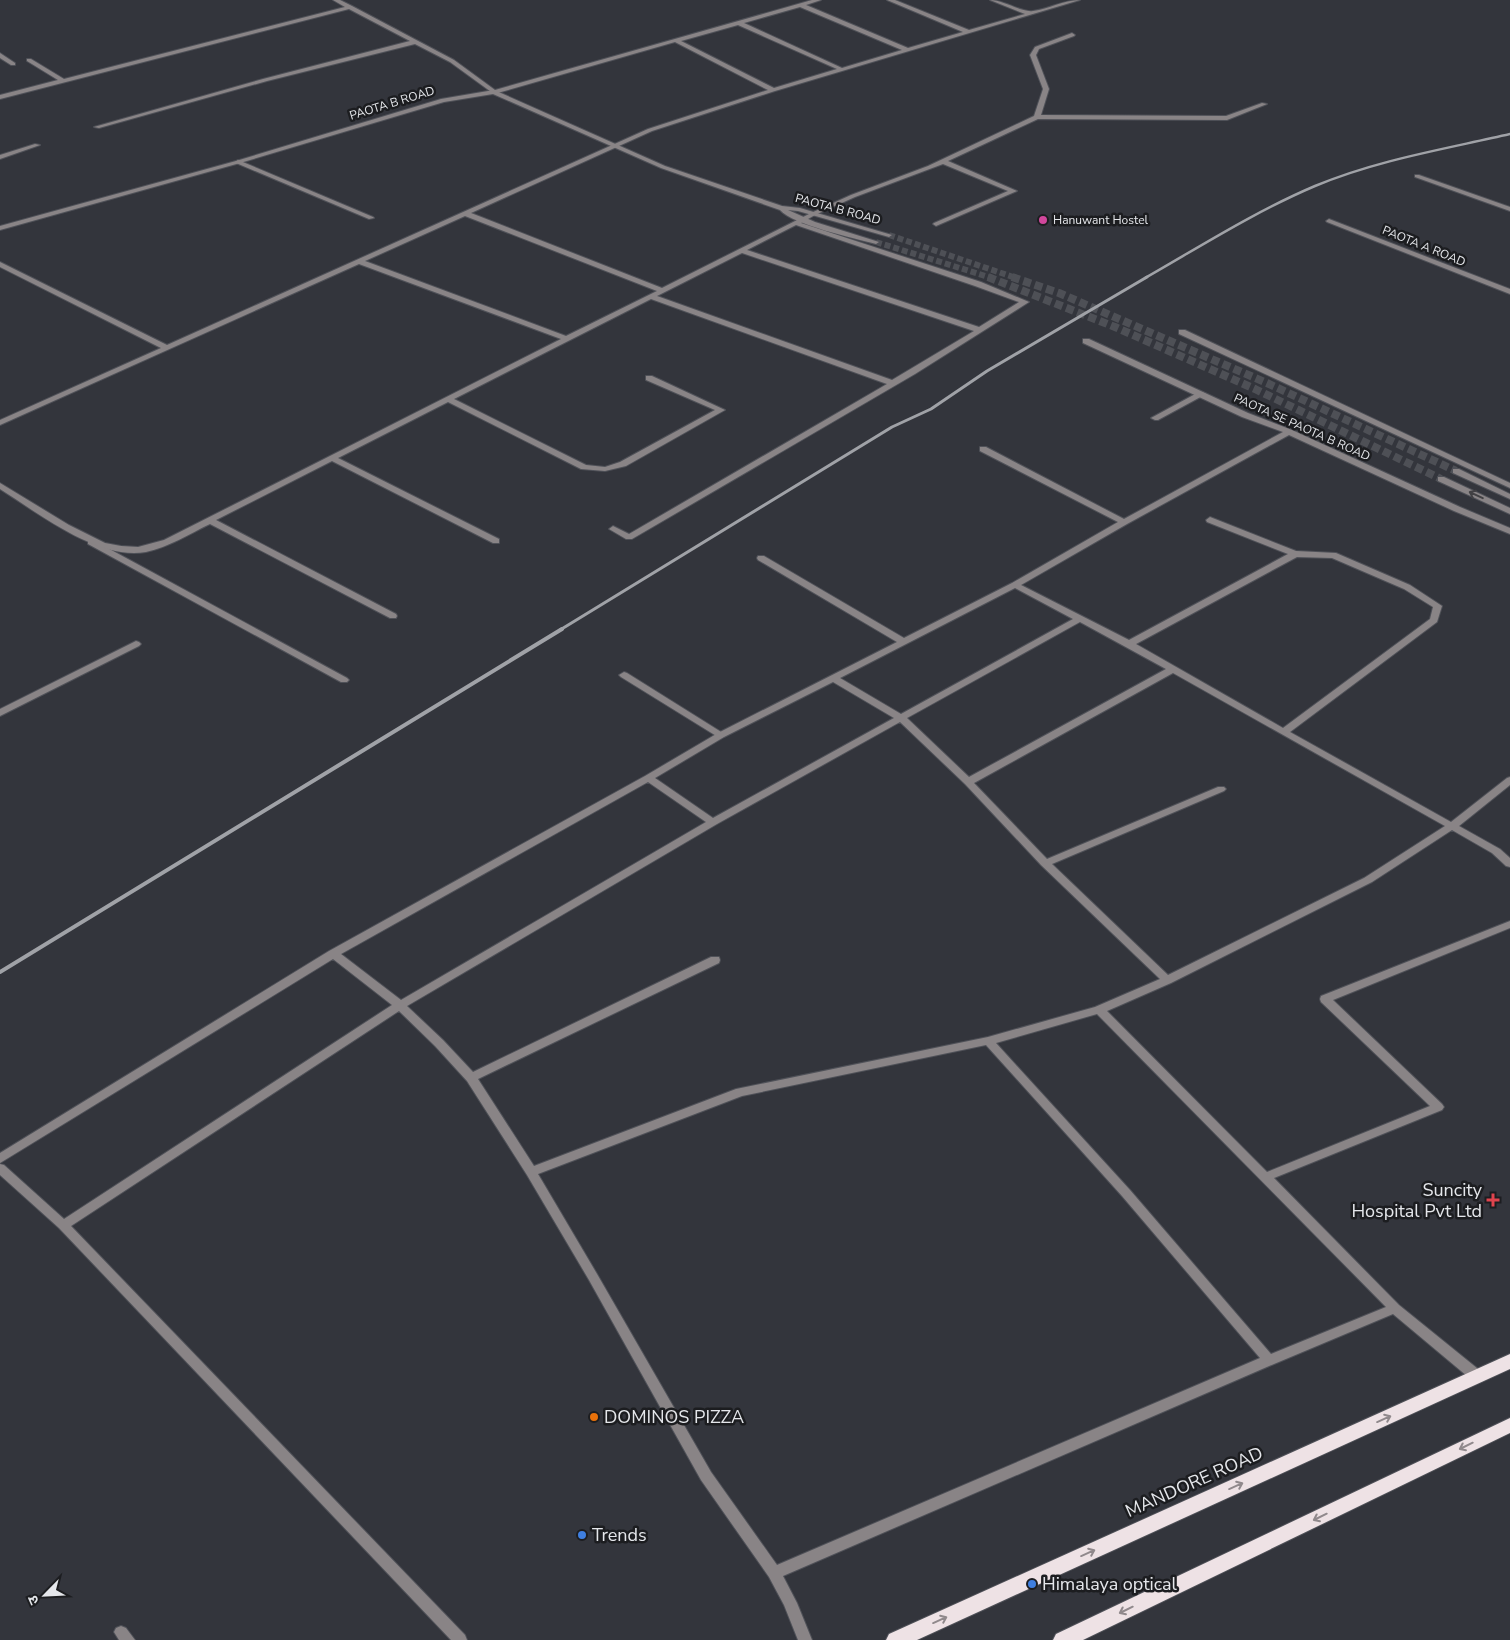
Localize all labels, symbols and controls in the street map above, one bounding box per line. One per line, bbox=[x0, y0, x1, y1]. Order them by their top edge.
street label: PAOTA B ROAD bbox=[348, 82, 437, 124]
street label: PAOTA B ROAD bbox=[793, 190, 883, 228]
place label: Hanuwant Hostel bbox=[1053, 212, 1149, 228]
marker: Hanuwant Hostel bbox=[1037, 214, 1049, 226]
street label: PAOTA A ROAD bbox=[1380, 222, 1468, 270]
street label: PAOTA SE PAOTA B ROAD bbox=[1231, 390, 1373, 464]
one-way arrow bbox=[1468, 490, 1483, 500]
place label: Suncity Hospital Pvt Ltd bbox=[1351, 1178, 1483, 1223]
marker: Suncity Hospital Pvt Ltd bbox=[1486, 1193, 1500, 1207]
place label: DOMINOS PIZZA bbox=[604, 1405, 744, 1429]
marker: DOMINOS PIZZA bbox=[588, 1411, 600, 1423]
one-way arrow bbox=[1376, 1414, 1391, 1423]
street label: MANDORE ROAD bbox=[1121, 1441, 1267, 1523]
one-way arrow bbox=[1459, 1442, 1474, 1451]
one-way arrow bbox=[1228, 1481, 1243, 1490]
one-way arrow bbox=[1312, 1512, 1327, 1522]
place label: Trends bbox=[592, 1523, 647, 1547]
marker: Trends bbox=[576, 1529, 588, 1541]
one-way arrow bbox=[1080, 1548, 1095, 1557]
north arrow bbox=[20, 1570, 70, 1620]
place label: Himalaya optical bbox=[1042, 1572, 1178, 1596]
marker: Himalaya optical bbox=[1026, 1578, 1038, 1590]
text: उ bbox=[23, 1592, 44, 1608]
one-way arrow bbox=[1119, 1605, 1134, 1615]
one-way arrow bbox=[932, 1615, 947, 1624]

